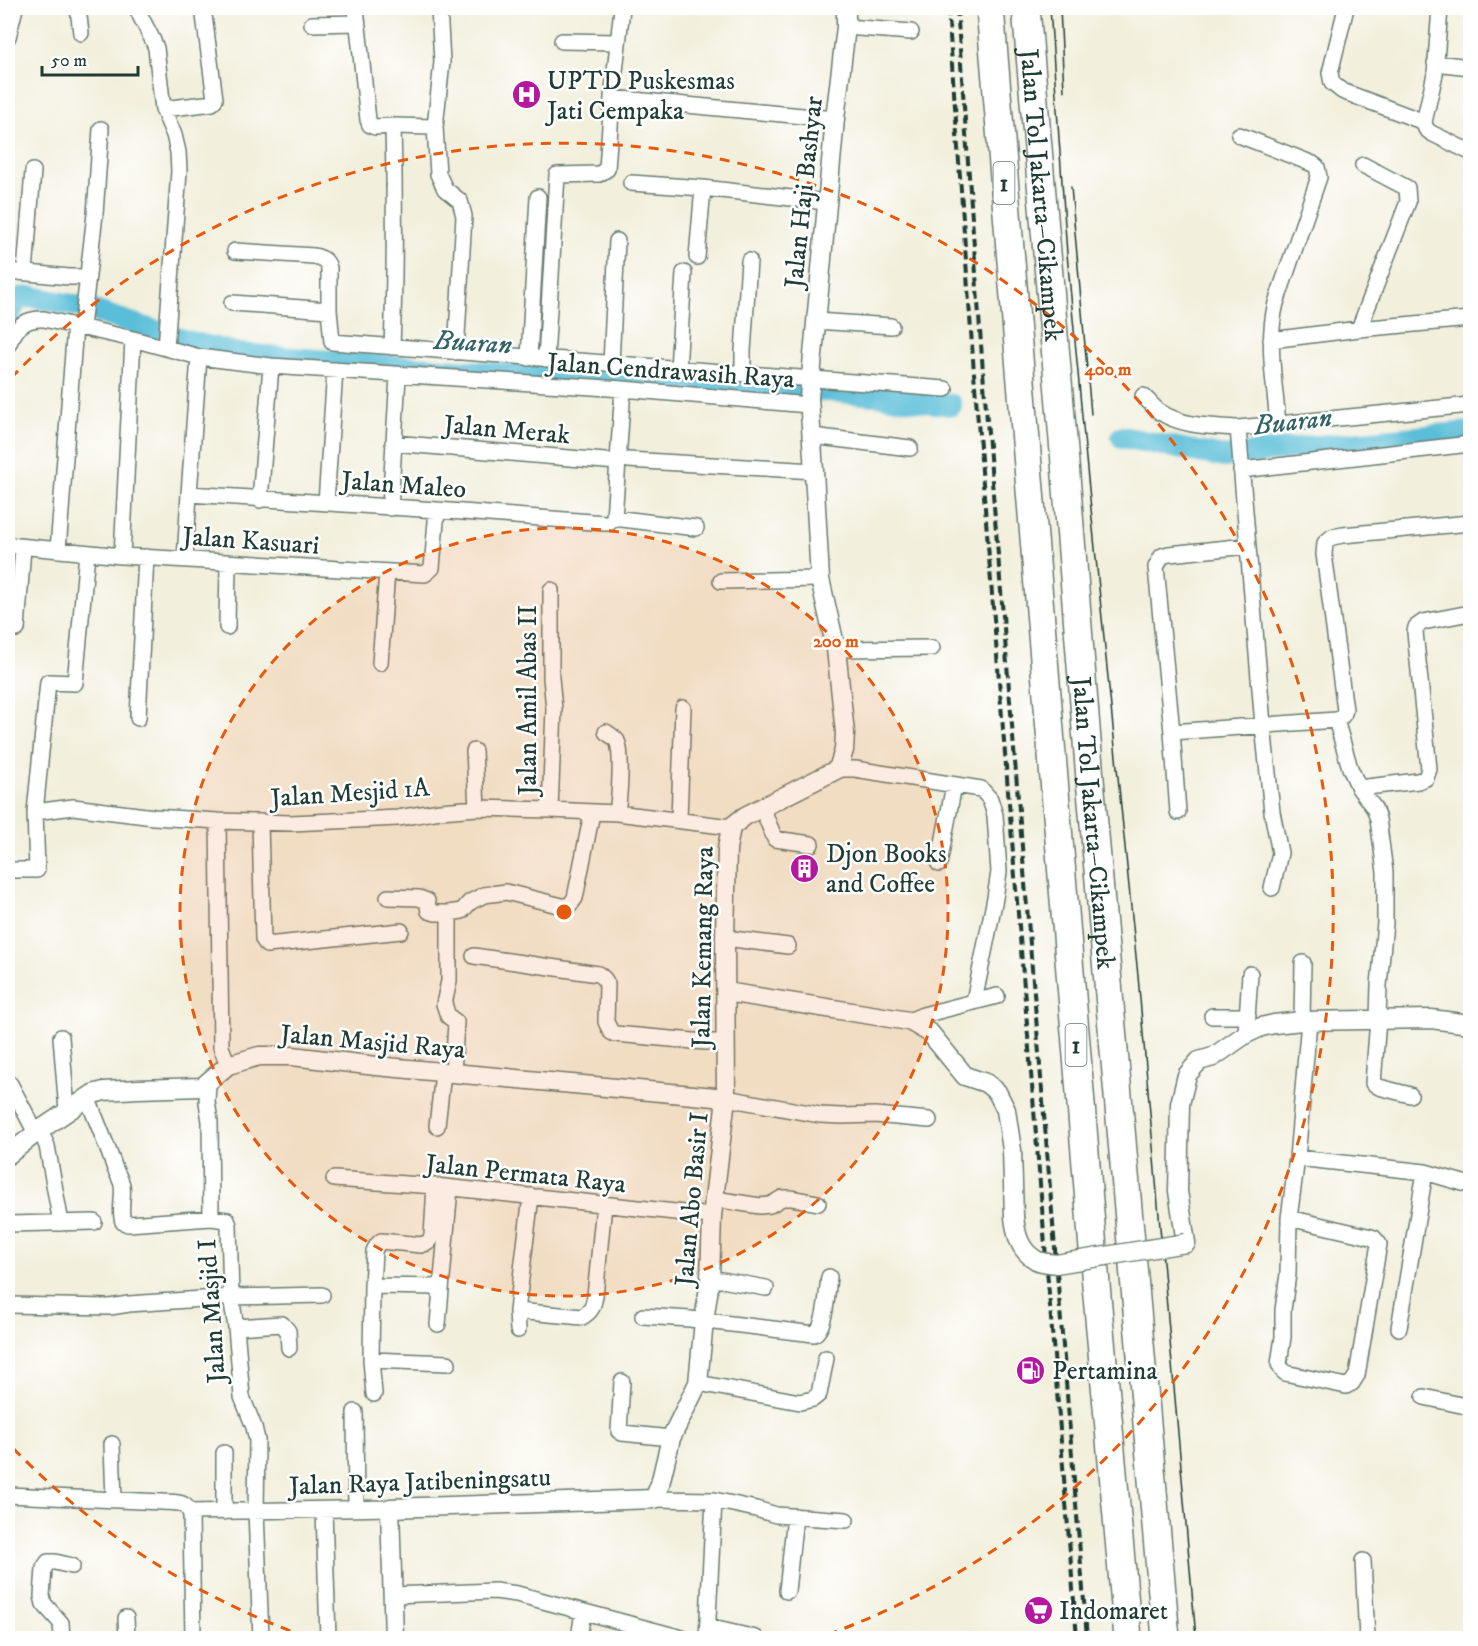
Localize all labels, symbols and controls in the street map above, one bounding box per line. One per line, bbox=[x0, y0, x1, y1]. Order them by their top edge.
scale bar bbox=[42, 39, 138, 77]
street label: Jalan Tol Jakarta–Cikampek bbox=[1011, 46, 1070, 343]
text: 50 m bbox=[51, 50, 87, 72]
place label: UPTD Puskesmas Jati Cempaka bbox=[545, 65, 735, 128]
hospital icon: UPTD Puskesmas Jati Cempaka bbox=[510, 79, 542, 111]
street label: Jalan Haji Bashyar bbox=[778, 94, 831, 292]
road number: 1 bbox=[994, 162, 1014, 204]
water label: Buaran bbox=[432, 323, 513, 363]
street label: Jalan Cendrawasih Raya bbox=[544, 346, 796, 397]
text: 400 m bbox=[1083, 359, 1132, 381]
water label: Buaran bbox=[1251, 401, 1334, 443]
street label: Jalan Merak bbox=[440, 408, 572, 452]
street label: Jalan Maleo bbox=[338, 465, 467, 506]
street label: Jalan Kasuari bbox=[179, 520, 320, 563]
street label: Jalan Amil Abas II bbox=[512, 605, 545, 797]
text: 200 m bbox=[813, 631, 859, 653]
street label: Jalan Tol Jakarta–Cikampek bbox=[1064, 674, 1122, 971]
street label: Jalan Mesjid 1A bbox=[268, 771, 431, 816]
place label: Djon Books and Coffee bbox=[826, 838, 947, 901]
street label: Jalan Kemang Raya bbox=[685, 846, 722, 1050]
building icon: Djon Books and Coffee bbox=[789, 852, 821, 884]
centre of rings bbox=[554, 902, 574, 922]
street label: Jalan Masjid Raya bbox=[277, 1018, 467, 1067]
road number: 1 bbox=[1066, 1024, 1086, 1066]
street label: Jalan Abo Basir I bbox=[668, 1111, 717, 1290]
street label: Jalan Permata Raya bbox=[422, 1147, 628, 1201]
street label: Jalan Masjid I bbox=[191, 1238, 234, 1386]
fuel station icon: Pertamina bbox=[1015, 1354, 1047, 1386]
place label: Pertamina bbox=[1052, 1355, 1157, 1388]
street label: Jalan Raya Jatibeningsatu bbox=[287, 1461, 552, 1504]
supermarket icon: Indomaret bbox=[1022, 1594, 1054, 1626]
place label: Indomaret bbox=[1059, 1595, 1168, 1628]

